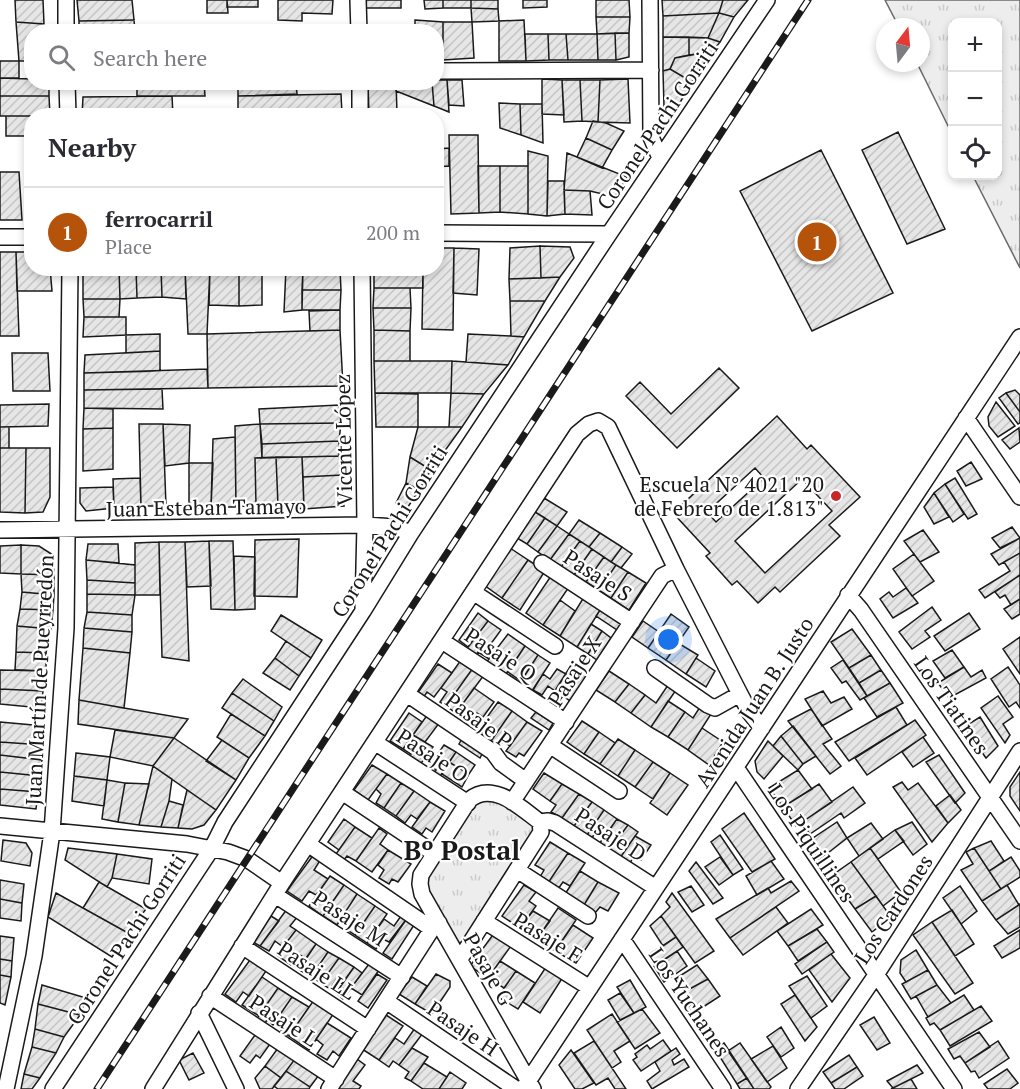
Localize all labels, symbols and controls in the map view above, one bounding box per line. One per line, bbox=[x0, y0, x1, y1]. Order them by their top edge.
north arrow bbox=[876, 18, 930, 72]
map controls bbox=[948, 18, 1002, 180]
button: + bbox=[948, 18, 1002, 72]
search box bbox=[24, 24, 444, 90]
street label: Coronel Pachi Gorriti bbox=[590, 35, 724, 215]
icon: search bbox=[45, 41, 78, 74]
text: Search here bbox=[93, 43, 207, 72]
button: − bbox=[948, 72, 1002, 126]
button: locate bbox=[948, 126, 1002, 180]
text: Nearby bbox=[48, 130, 136, 164]
text: ferrocarril bbox=[105, 204, 213, 233]
text: 1 bbox=[62, 219, 73, 246]
text: 200 m bbox=[366, 219, 420, 246]
pin: 1 bbox=[798, 220, 836, 264]
text: Place bbox=[105, 233, 152, 260]
street label: Vicente López bbox=[328, 374, 358, 506]
street label: Coronel Pachi Gorriti bbox=[325, 440, 453, 622]
place label: Escuela N° 4021 "20 de Febrero de 1.813" bbox=[634, 470, 824, 522]
marker: Escuela N° 4021 "20 de Febrero de 1.813" bbox=[829, 489, 843, 503]
street label: Juan Esteban Tamayo bbox=[106, 491, 306, 523]
street label: Pasaje S bbox=[559, 543, 637, 607]
street label: Juan Martín de Pueyrredón bbox=[18, 553, 60, 806]
street label: Avenida Juan B. Justo bbox=[688, 611, 820, 793]
street label: Pasaje Q bbox=[460, 620, 543, 688]
your location bbox=[654, 625, 683, 654]
street label: Pasaje X bbox=[541, 630, 607, 712]
street label: Los Tiatines bbox=[908, 650, 996, 760]
street label: Pasaje P bbox=[440, 686, 518, 754]
street label: Pasaje O bbox=[392, 721, 474, 789]
street label: Los Piquillines bbox=[762, 778, 862, 908]
street label: Pasaje D bbox=[570, 801, 652, 867]
district label: Bº Postal bbox=[404, 832, 520, 868]
street label: Coronel Pachi Gorriti bbox=[60, 848, 192, 1030]
street label: Los Cardones bbox=[847, 849, 939, 969]
street label: Pasaje M bbox=[308, 884, 392, 952]
street label: Pasaje F bbox=[508, 905, 588, 969]
street label: Pasaje G bbox=[458, 928, 521, 1011]
street label: Pasaje LL bbox=[273, 934, 362, 1006]
street label: Los Yuchanes bbox=[643, 942, 737, 1062]
street label: Pasaje L bbox=[244, 988, 324, 1053]
street label: Pasaje H bbox=[422, 994, 504, 1062]

